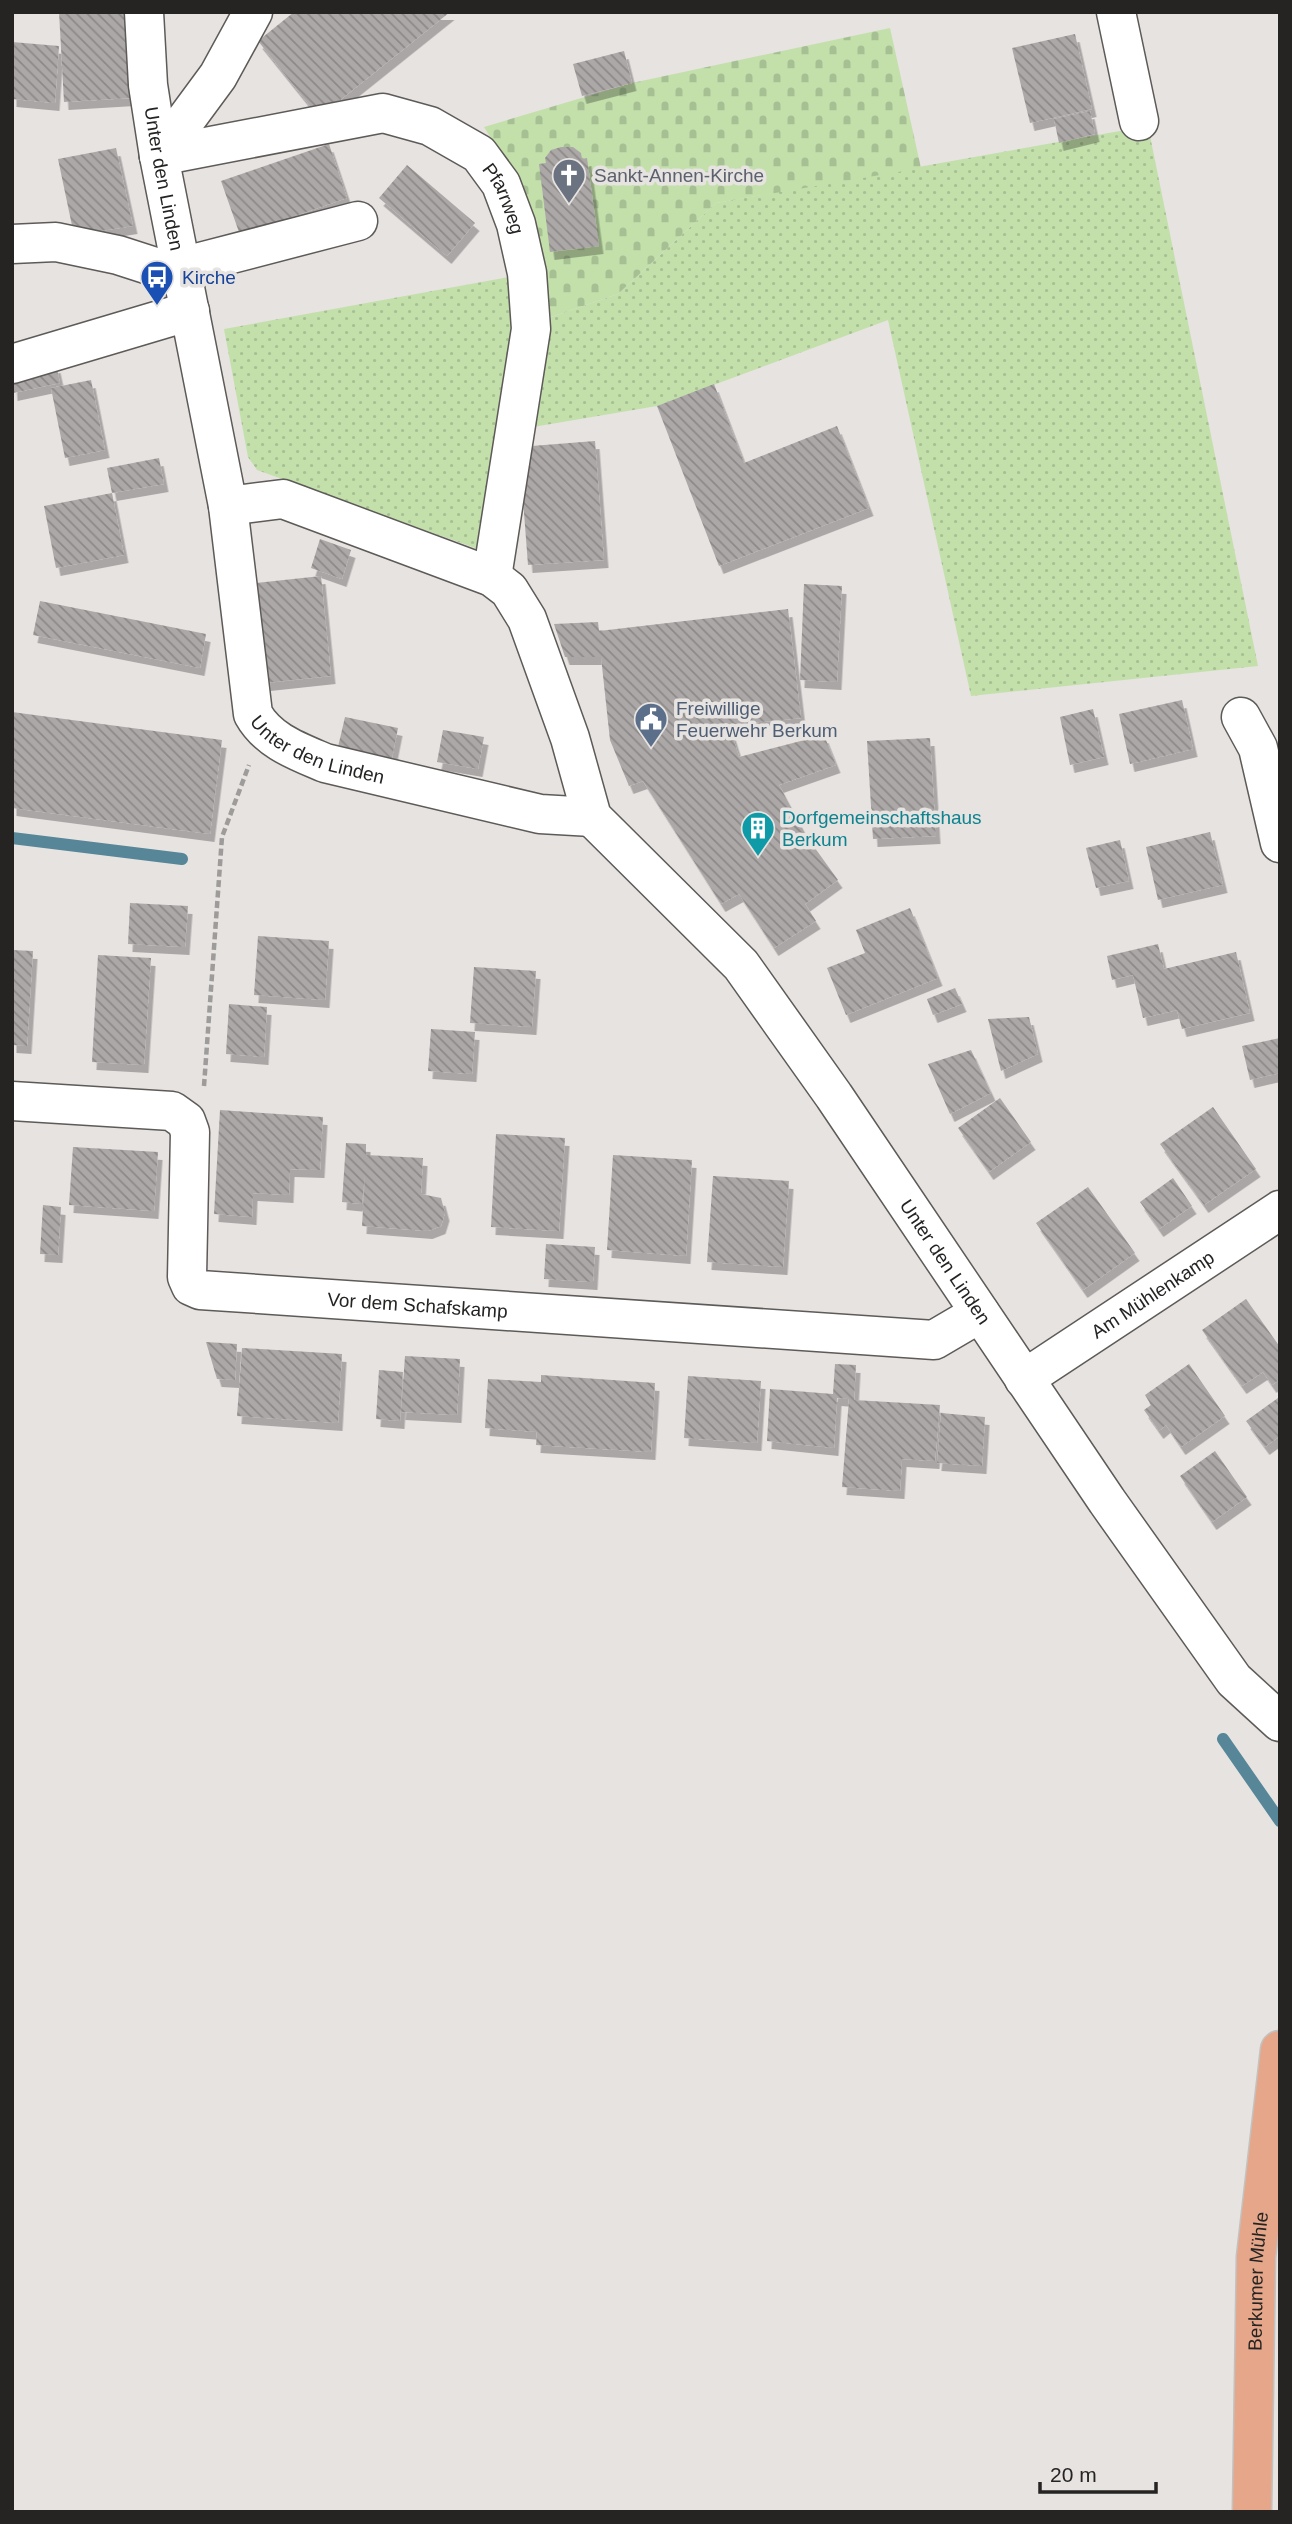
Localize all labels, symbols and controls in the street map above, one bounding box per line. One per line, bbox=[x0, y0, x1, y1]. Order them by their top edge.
street label: Unter den Linden bbox=[141, 105, 188, 252]
church icon: Sankt-Annen-Kirche bbox=[550, 156, 588, 205]
street label: Pfarrweg bbox=[479, 159, 528, 236]
place label: Sankt-Annen-Kirche bbox=[594, 165, 764, 186]
bus stop icon: Kirche bbox=[138, 258, 176, 307]
place label: Kirche bbox=[182, 267, 236, 288]
place label: Freiwillige Feuerwehr Berkum bbox=[676, 698, 838, 741]
public building icon: Freiwillige Feuerwehr Berkum bbox=[632, 700, 670, 749]
street label: Unter den Linden bbox=[246, 711, 387, 787]
place label: Dorfgemeinschaftshaus Berkum bbox=[782, 807, 982, 850]
building icon: Dorfgemeinschaftshaus Berkum bbox=[739, 809, 777, 858]
street label: Unter den Linden bbox=[896, 1195, 995, 1328]
street label: Am Mühlenkamp bbox=[1087, 1246, 1218, 1342]
street label: Vor dem Schafskamp bbox=[327, 1288, 508, 1321]
street label: Berkumer Mühle bbox=[1244, 2210, 1272, 2351]
scale bar bbox=[1040, 2450, 1156, 2494]
text: 20 m bbox=[1050, 2463, 1097, 2486]

